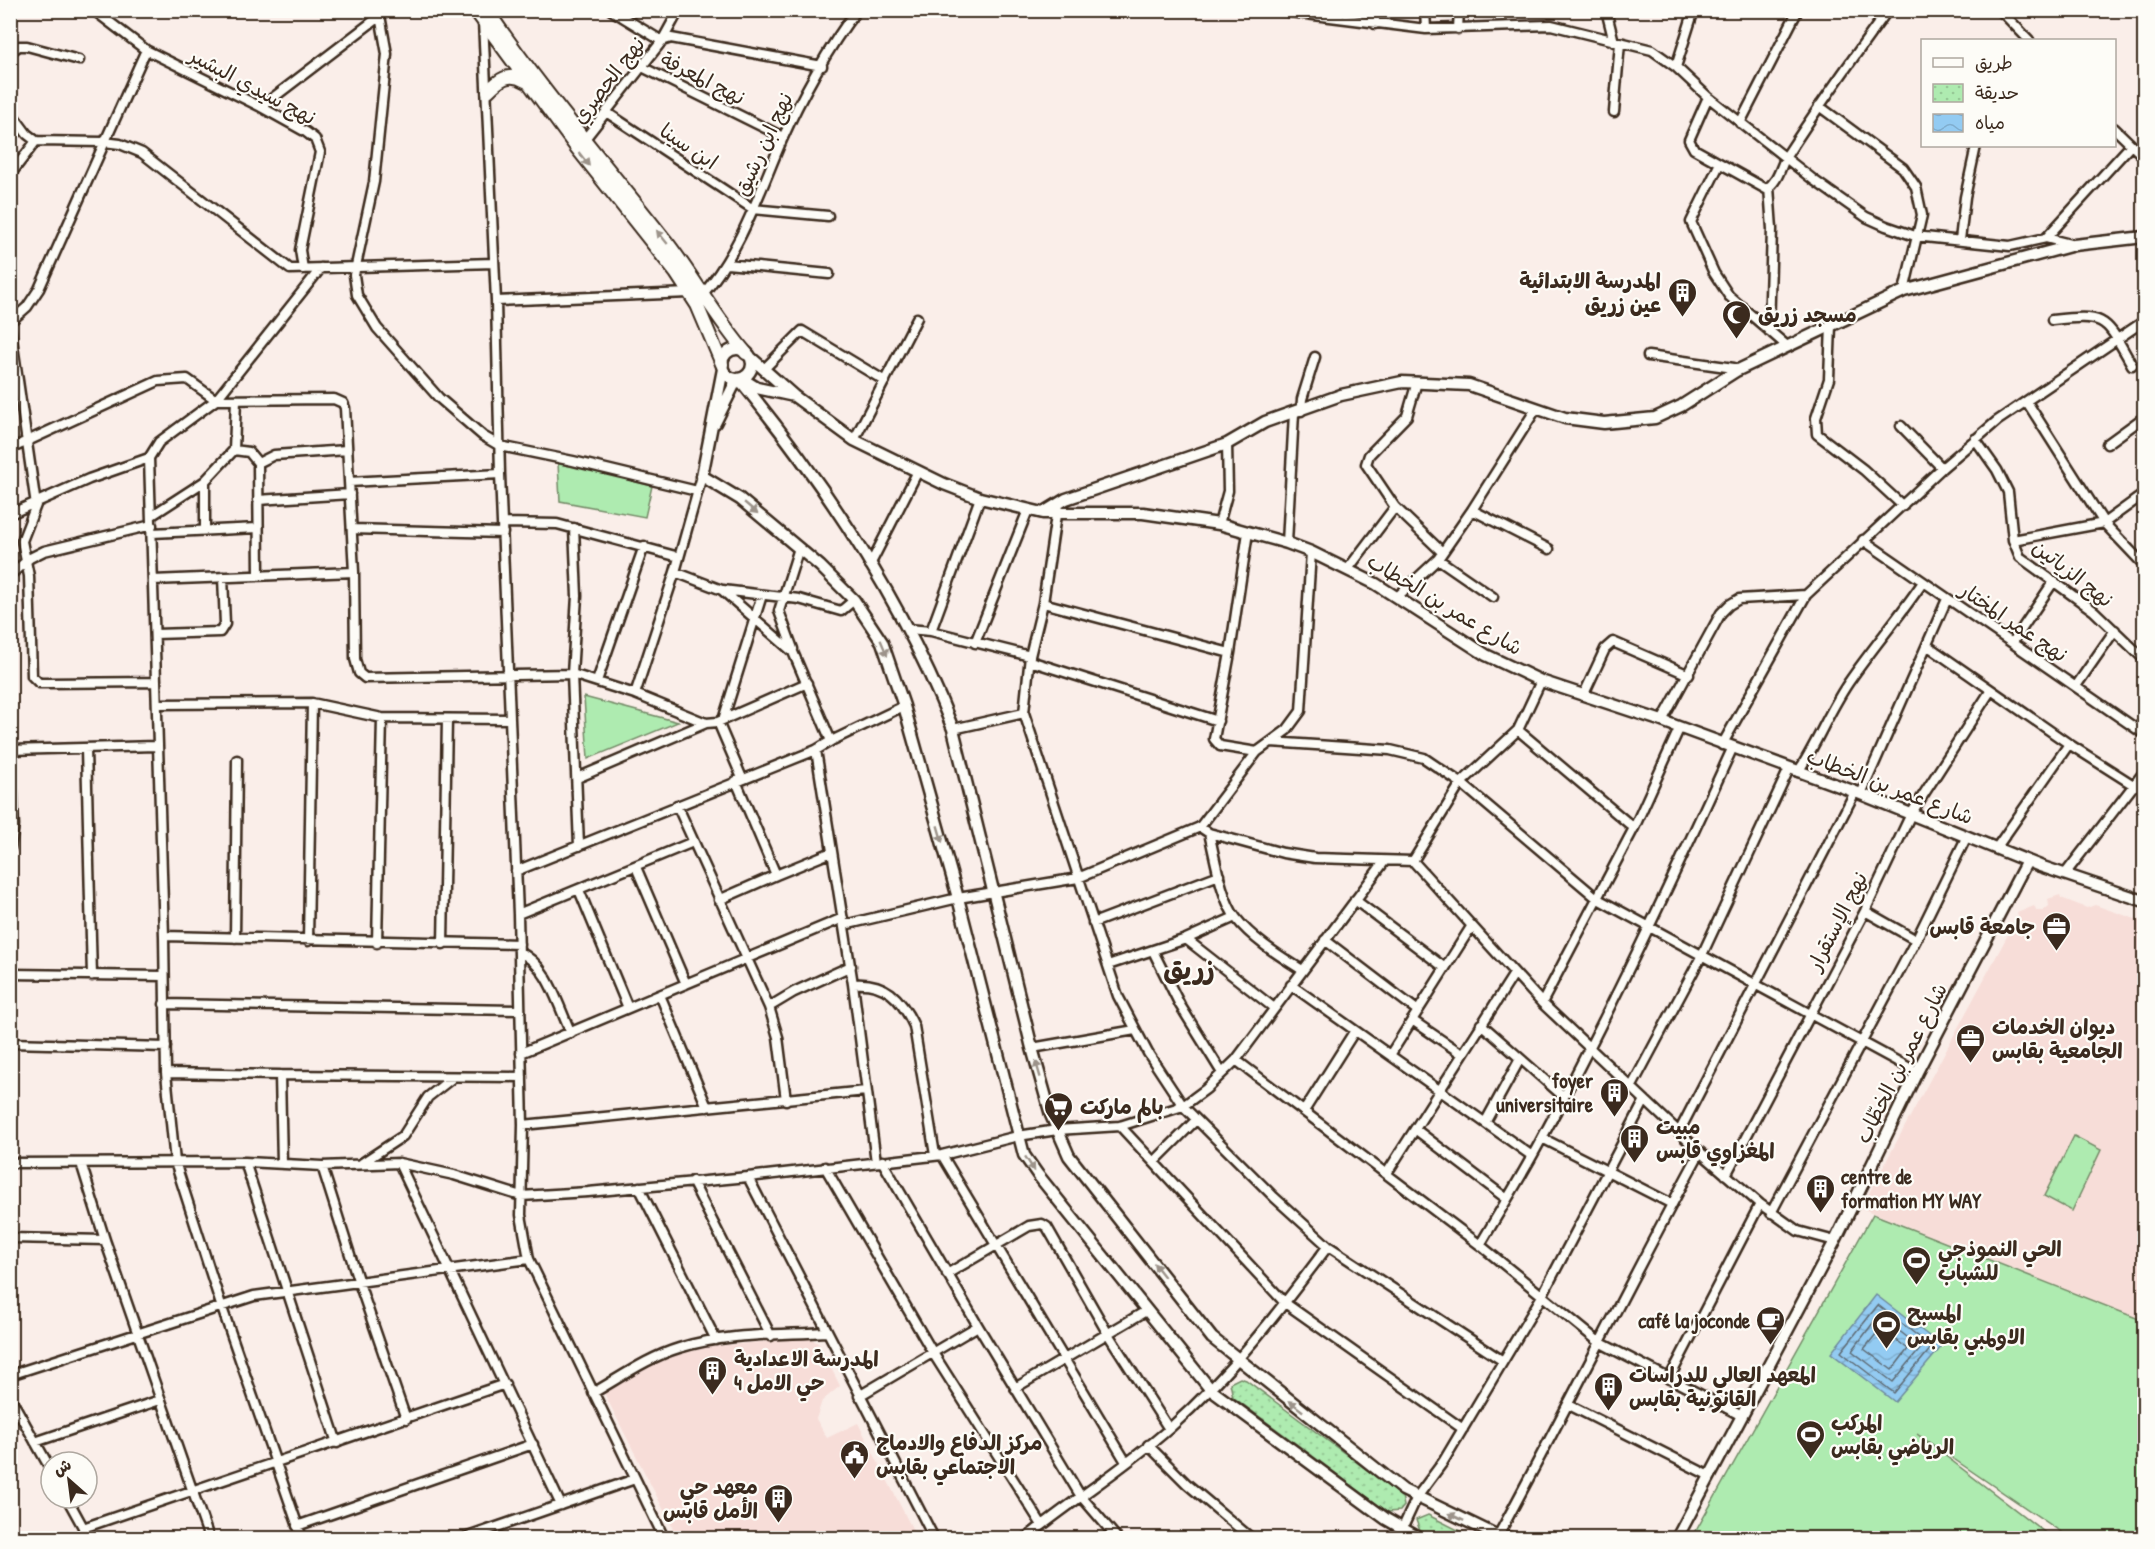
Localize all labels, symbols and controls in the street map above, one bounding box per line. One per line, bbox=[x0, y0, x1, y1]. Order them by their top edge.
street label: نهج الحصري bbox=[565, 30, 652, 130]
legend bbox=[1921, 39, 2116, 147]
street label: نهج سيدي البشير bbox=[182, 40, 321, 132]
street label: نهج المعرفة bbox=[656, 44, 750, 112]
text: طريق bbox=[1975, 50, 2013, 75]
text: حديقة bbox=[1975, 80, 2019, 105]
street label: نهج ابن رشيق bbox=[726, 87, 800, 201]
text: مياه bbox=[1975, 110, 2005, 135]
street label: ابن سينا bbox=[654, 116, 724, 176]
one-way arrow bbox=[578, 151, 590, 166]
one-way arrow bbox=[657, 230, 669, 245]
place label: المدرسة الابتدائية عين زريق bbox=[1519, 266, 1661, 319]
building icon: المدرسة الابتدائية عين زريق bbox=[1666, 276, 1698, 318]
mosque icon: مسجد زريق bbox=[1721, 298, 1753, 340]
place label: مسجد زريق bbox=[1758, 300, 1857, 329]
one-way arrow bbox=[743, 502, 759, 515]
street label: نهج الزياتين bbox=[2026, 532, 2120, 614]
street label: شارع عمر بن الخطاب bbox=[1361, 546, 1528, 663]
street label: نهج عمر المختار bbox=[1953, 574, 2074, 669]
one-way arrow bbox=[879, 639, 889, 657]
street label: شارع عمر بن الخطاب bbox=[1802, 741, 1978, 832]
one-way arrow bbox=[936, 825, 945, 843]
street label: نهج الإستقرار bbox=[1799, 867, 1874, 977]
office icon: جامعة قابس bbox=[2040, 910, 2072, 952]
place label: جامعة قابس bbox=[1929, 912, 2035, 941]
district label: زريق bbox=[1163, 951, 1215, 987]
street label: شارع عمر بن الخطّاب bbox=[1848, 978, 1955, 1149]
place label: ديوان الخدمات الجامعية بقابس bbox=[1992, 1012, 2123, 1065]
office icon: ديوان الخدمات الجامعية بقابس bbox=[1955, 1022, 1987, 1064]
one-way arrow bbox=[1033, 1060, 1042, 1078]
place label: foyer universitaire bbox=[1496, 1066, 1594, 1119]
building icon: foyer universitaire bbox=[1598, 1076, 1630, 1118]
supermarket icon: بالم ماركت bbox=[1043, 1090, 1075, 1132]
place label: بالم ماركت bbox=[1080, 1092, 1164, 1123]
place label: مبيت المغزاوي قابس bbox=[1656, 1112, 1775, 1167]
building icon: مبيت المغزاوي قابس bbox=[1619, 1122, 1651, 1164]
one-way arrow bbox=[1024, 1156, 1035, 1172]
place label: centre de formation MY WAY bbox=[1841, 1162, 1982, 1215]
building icon: centre de formation MY WAY bbox=[1804, 1172, 1836, 1214]
place label: الحي النموذجي للشباب bbox=[1938, 1234, 2062, 1287]
sports icon: الحي النموذجي للشباب bbox=[1901, 1244, 1933, 1286]
one-way arrow bbox=[1152, 1262, 1165, 1278]
place label: المسبح الاولمبي بقابس bbox=[1907, 1298, 2025, 1356]
cafe icon: café la joconde bbox=[1755, 1304, 1787, 1346]
place label: café la joconde bbox=[1638, 1306, 1751, 1335]
sports icon: المسبح الاولمبي بقابس bbox=[1870, 1308, 1902, 1350]
place label: المدرسة الاعدادية حي الامل 4 bbox=[734, 1344, 879, 1402]
building icon: المدرسة الاعدادية حي الامل 4 bbox=[697, 1354, 729, 1396]
place label: المعهد العالي للدراسات القانونية بقابس bbox=[1629, 1360, 1816, 1413]
building icon: المعهد العالي للدراسات القانونية بقابس bbox=[1592, 1370, 1624, 1412]
one-way arrow bbox=[1289, 1400, 1305, 1412]
place label: المركب الرياضي بقابس bbox=[1831, 1408, 1954, 1466]
sports icon: المركب الرياضي بقابس bbox=[1794, 1418, 1826, 1460]
place label: مركز الدفاع والادماج الاجتماعي بقابس bbox=[876, 1428, 1042, 1486]
public building icon: مركز الدفاع والادماج الاجتماعي بقابس bbox=[839, 1438, 871, 1480]
north arrow bbox=[39, 1450, 99, 1510]
text: ش bbox=[49, 1453, 75, 1481]
place label: معهد حي الأمل قابس bbox=[663, 1472, 758, 1525]
building icon: معهد حي الأمل قابس bbox=[763, 1482, 795, 1524]
one-way arrow bbox=[1447, 1512, 1464, 1521]

